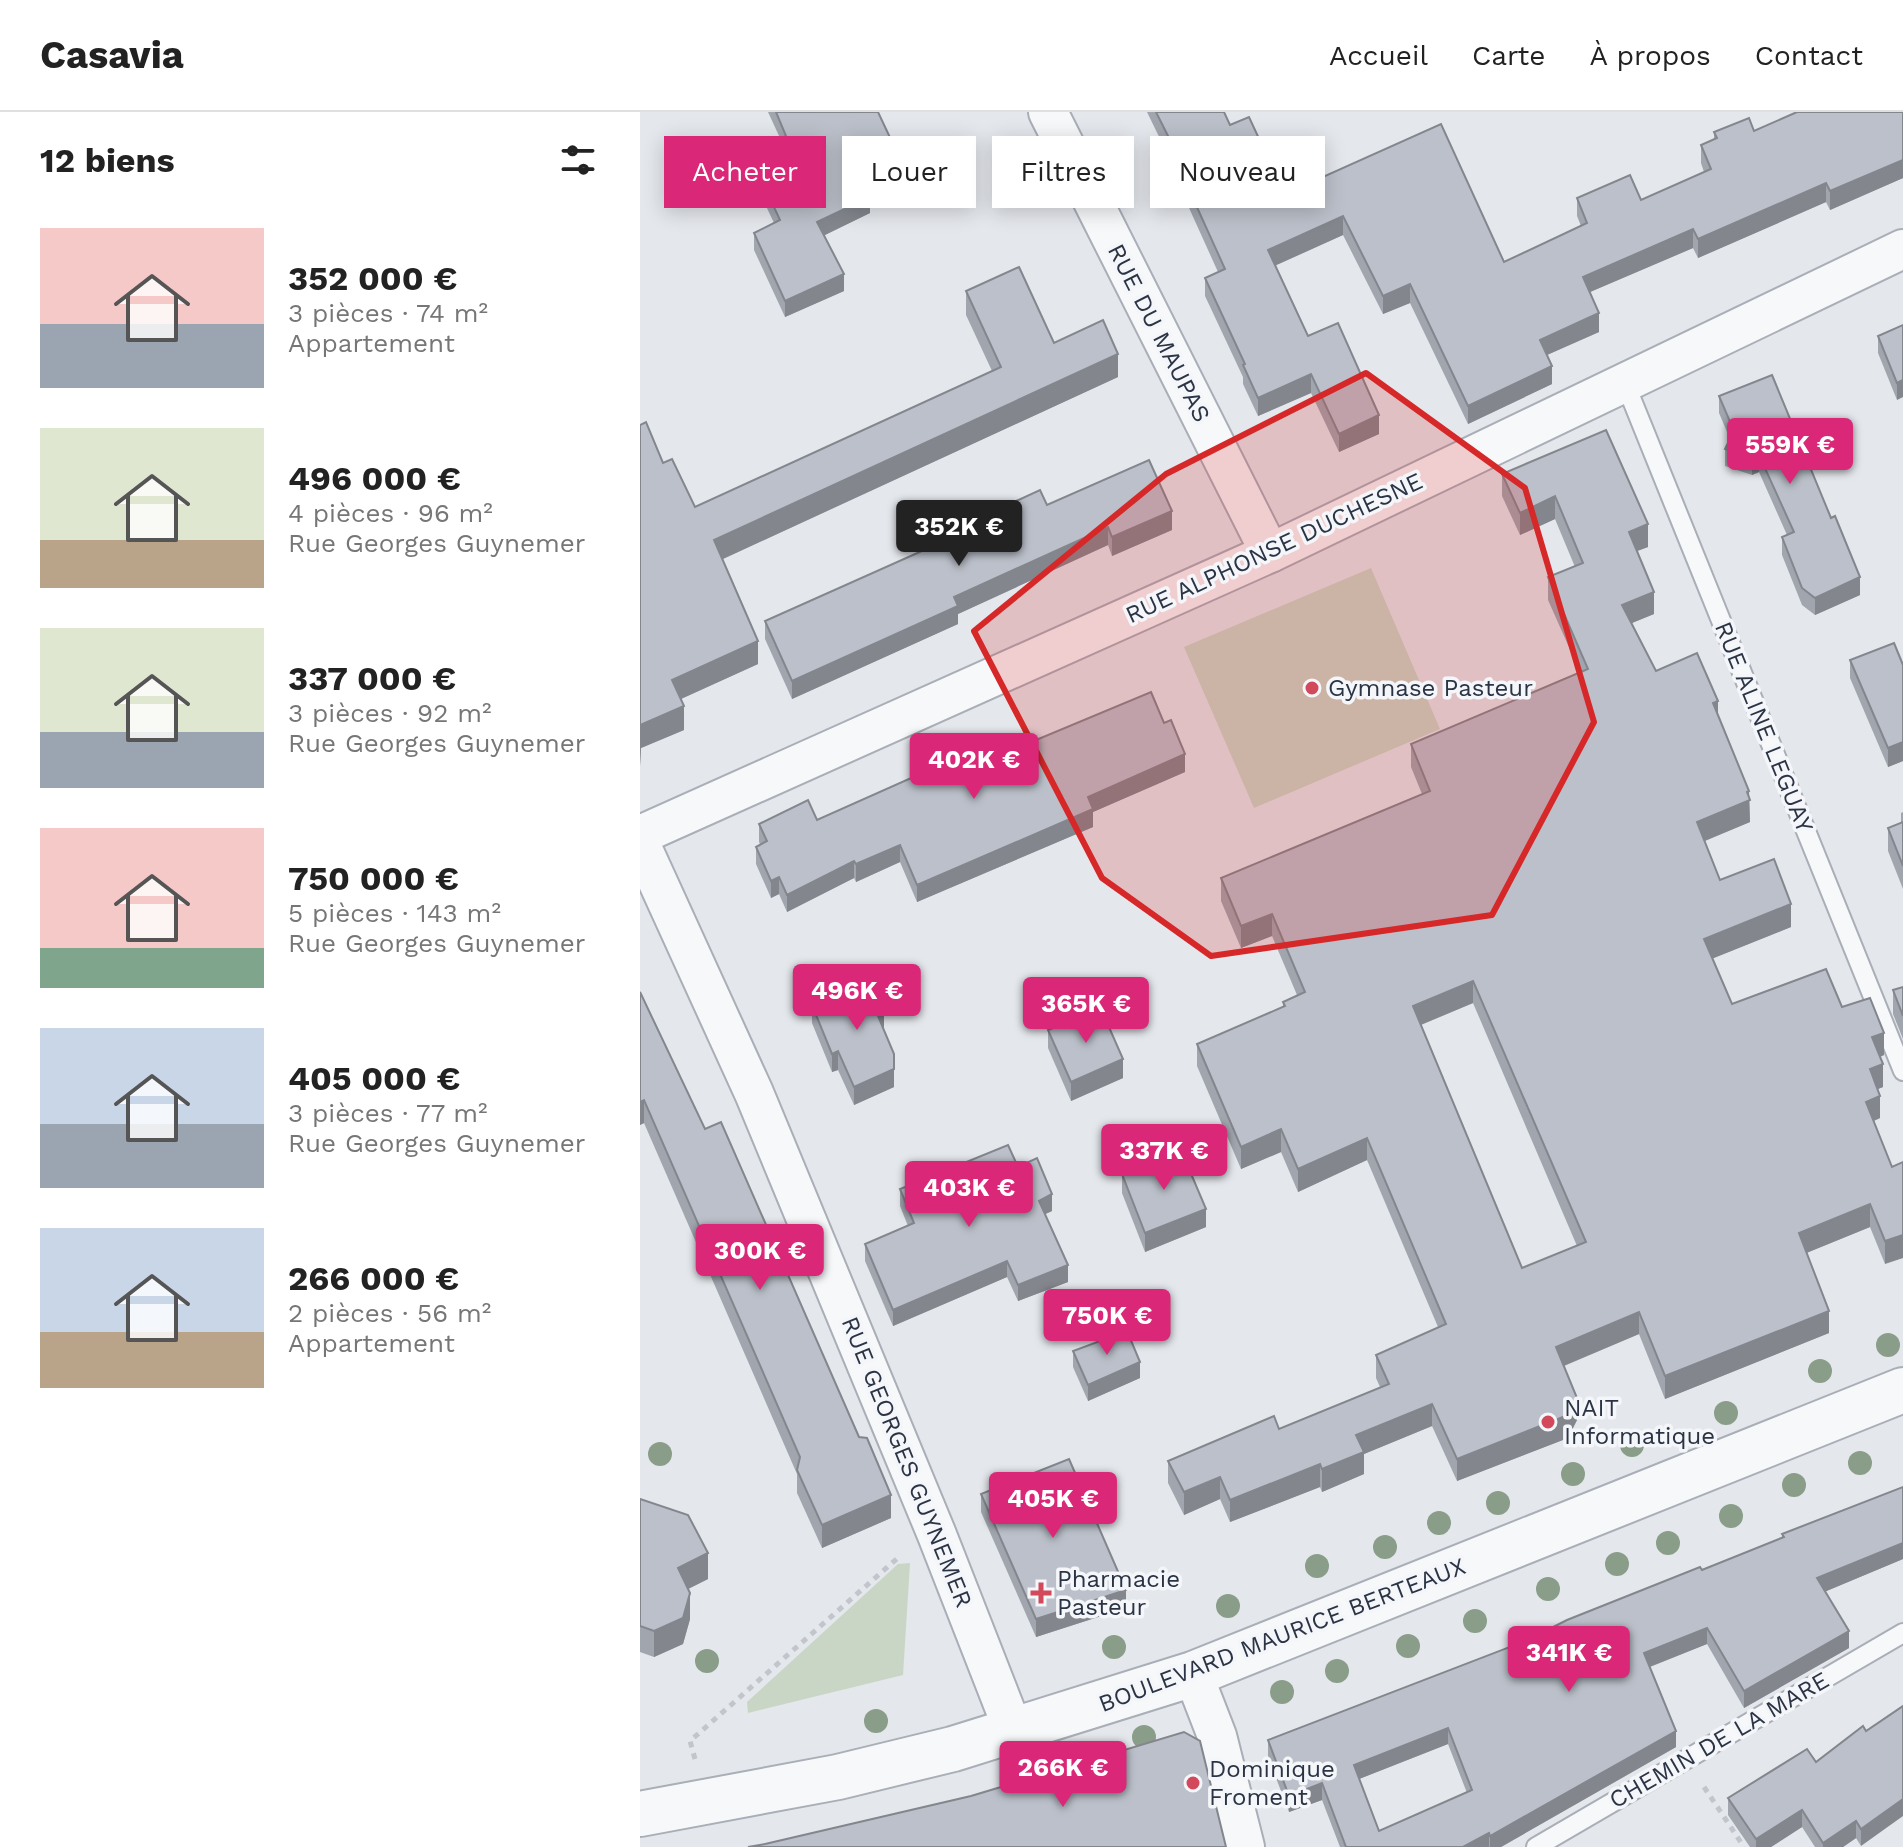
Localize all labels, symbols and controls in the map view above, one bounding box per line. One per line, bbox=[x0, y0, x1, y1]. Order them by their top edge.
text: Casavia bbox=[40, 33, 184, 77]
text: Accueil bbox=[1329, 39, 1428, 72]
text: Carte bbox=[1472, 39, 1546, 72]
text: À propos bbox=[1590, 39, 1711, 72]
text: Contact bbox=[1755, 39, 1863, 72]
chip: Acheter bbox=[664, 136, 826, 208]
chip: Louer bbox=[842, 136, 976, 208]
chip: Filtres bbox=[992, 136, 1134, 208]
chip: Nouveau bbox=[1150, 136, 1325, 208]
icon: filters bbox=[556, 138, 600, 182]
text: 12 biens bbox=[40, 140, 175, 180]
street label: RUE DU MAUPAS bbox=[1102, 239, 1216, 427]
text: 352 000 € bbox=[288, 258, 457, 298]
icon: home bbox=[104, 260, 200, 356]
text: 3 pièces · 74 m² bbox=[288, 298, 488, 328]
text: Appartement bbox=[288, 328, 455, 358]
pin: 559K € bbox=[1725, 418, 1855, 486]
text: 559K € bbox=[1745, 429, 1835, 459]
text: 496 000 € bbox=[288, 458, 461, 498]
icon: home bbox=[104, 460, 200, 556]
street label: RUE ALPHONSE DUCHESNE bbox=[1121, 467, 1427, 629]
text: 4 pièces · 96 m² bbox=[288, 498, 493, 528]
pin: 352K € bbox=[894, 500, 1024, 568]
text: 352K € bbox=[914, 511, 1004, 541]
text: Rue Georges Guynemer bbox=[288, 528, 585, 558]
street label: RUE ALINE LEGUAY bbox=[1709, 617, 1819, 837]
text: 337 000 € bbox=[288, 658, 456, 698]
icon: home bbox=[104, 660, 200, 756]
place label: Gymnase Pasteur bbox=[1328, 674, 1533, 702]
marker: Gymnase Pasteur bbox=[1303, 679, 1321, 697]
text: 3 pièces · 92 m² bbox=[288, 698, 491, 728]
text: Rue Georges Guynemer bbox=[288, 728, 585, 758]
pin: 402K € bbox=[909, 733, 1039, 801]
text: 402K € bbox=[928, 744, 1020, 774]
text: 750 000 € bbox=[288, 858, 459, 898]
icon: home bbox=[104, 860, 200, 956]
text: 5 pièces · 143 m² bbox=[288, 898, 501, 928]
text: Rue Georges Guynemer bbox=[288, 928, 585, 958]
pin: 496K € bbox=[792, 964, 922, 1032]
text: 496K € bbox=[811, 975, 903, 1005]
pin: 365K € bbox=[1021, 977, 1151, 1045]
text: 365K € bbox=[1041, 988, 1131, 1018]
text: 405 000 € bbox=[288, 1058, 460, 1098]
icon: home bbox=[104, 1060, 200, 1156]
text: 3 pièces · 77 m² bbox=[288, 1098, 488, 1128]
pin: 337K € bbox=[1099, 1124, 1229, 1192]
text: Rue Georges Guynemer bbox=[288, 1128, 585, 1158]
text: 337K € bbox=[1119, 1135, 1209, 1165]
pin: 403K € bbox=[904, 1161, 1034, 1229]
text: 403K € bbox=[923, 1172, 1015, 1202]
pin: 300K € bbox=[695, 1224, 825, 1292]
text: 300K € bbox=[714, 1235, 806, 1265]
text: 266 000 € bbox=[288, 1258, 459, 1298]
icon: home bbox=[104, 1260, 200, 1356]
pin: 750K € bbox=[1042, 1289, 1172, 1357]
text: 2 pièces · 56 m² bbox=[288, 1298, 491, 1328]
text: 750K € bbox=[1062, 1300, 1152, 1330]
street label: RUE GEORGES GUYNEMER bbox=[836, 1313, 978, 1611]
text: Appartement bbox=[288, 1328, 455, 1358]
place label: NAIT Informatique bbox=[1564, 1394, 1715, 1450]
marker: NAIT Informatique bbox=[1539, 1413, 1557, 1431]
pin: 405K € bbox=[988, 1472, 1118, 1540]
text: 405K € bbox=[1007, 1483, 1099, 1513]
street label: BOULEVARD MAURICE BERTEAUX bbox=[1095, 1552, 1469, 1718]
place label: Pharmacie Pasteur bbox=[1057, 1565, 1180, 1621]
marker: Pharmacie Pasteur bbox=[1032, 1584, 1050, 1602]
pin: 341K € bbox=[1504, 1626, 1634, 1694]
text: 341K € bbox=[1526, 1637, 1612, 1667]
street label: CHEMIN DE LA MARE bbox=[1604, 1666, 1834, 1814]
pin: 266K € bbox=[998, 1741, 1128, 1809]
text: 266K € bbox=[1017, 1752, 1109, 1782]
place label: Dominique Froment bbox=[1209, 1755, 1335, 1811]
marker: Dominique Froment bbox=[1184, 1774, 1202, 1792]

